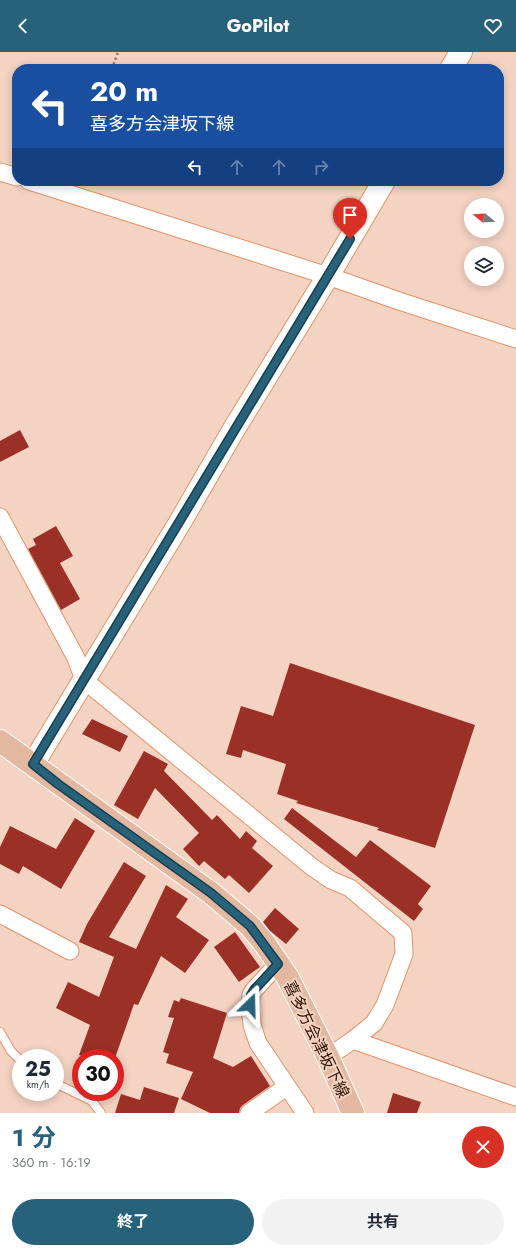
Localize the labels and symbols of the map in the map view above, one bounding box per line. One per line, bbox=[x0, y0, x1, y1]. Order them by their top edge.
pin bbox=[333, 198, 367, 239]
north arrow bbox=[464, 198, 504, 238]
street label: 喜多方会津坂下線 bbox=[278, 977, 355, 1102]
position arrow bbox=[229, 984, 271, 1026]
speed limit sign: 30 bbox=[72, 1049, 124, 1101]

